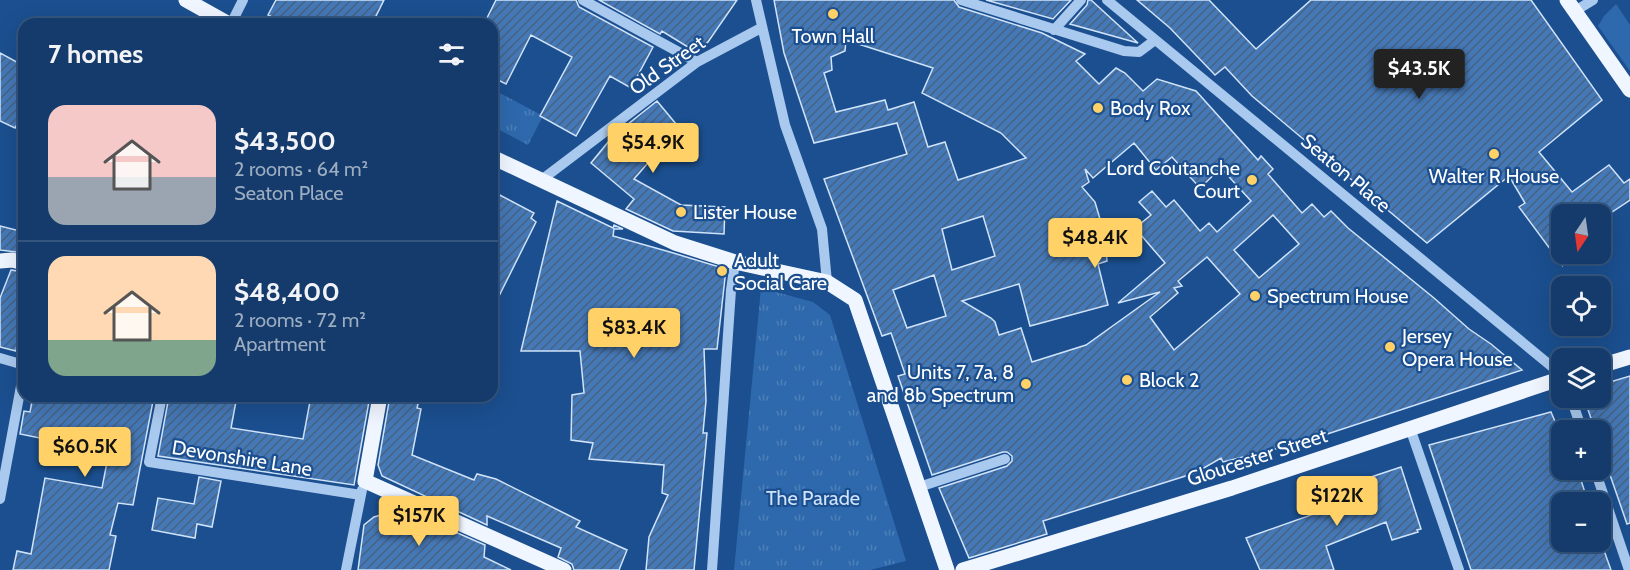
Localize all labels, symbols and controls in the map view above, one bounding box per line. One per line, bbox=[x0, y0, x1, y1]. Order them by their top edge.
marker: Town Hall bbox=[826, 7, 840, 21]
place label: Town Hall bbox=[791, 24, 875, 48]
street label: Old Street bbox=[625, 30, 710, 100]
text: 7 homes bbox=[48, 38, 143, 70]
icon: filters bbox=[435, 38, 468, 71]
pin: $43.5K bbox=[1370, 49, 1468, 100]
text: $43.5K bbox=[1388, 56, 1450, 80]
place label: Body Rox bbox=[1110, 96, 1191, 120]
marker: Body Rox bbox=[1091, 101, 1105, 115]
pin: $54.9K bbox=[604, 123, 702, 174]
text: $43,500 bbox=[234, 125, 336, 157]
icon: home bbox=[96, 129, 168, 201]
street label: Seaton Place bbox=[1296, 129, 1396, 217]
text: $54.9K bbox=[622, 130, 684, 154]
marker: Walter R House bbox=[1487, 147, 1501, 161]
place label: Lord Coutanche Court bbox=[1106, 156, 1240, 203]
text: 2 rooms · 64 m² bbox=[234, 157, 368, 181]
place label: Walter R House bbox=[1429, 164, 1559, 188]
marker: Lord Coutanche Court bbox=[1245, 173, 1259, 187]
text: Seaton Place bbox=[234, 181, 344, 205]
place label: Lister House bbox=[693, 200, 797, 224]
north arrow bbox=[1551, 204, 1611, 264]
map controls bbox=[1551, 204, 1611, 552]
marker: Lister House bbox=[674, 205, 688, 219]
pin: $48.4K bbox=[1046, 218, 1144, 269]
text: $48.4K bbox=[1062, 225, 1128, 249]
place label: Adult Social Care bbox=[734, 248, 827, 295]
marker: Adult Social Care bbox=[715, 264, 729, 278]
text: $48,400 bbox=[234, 276, 340, 308]
button: locate bbox=[1551, 276, 1611, 336]
icon: home bbox=[96, 280, 168, 352]
place label: Spectrum House bbox=[1267, 284, 1408, 308]
marker: Spectrum House bbox=[1248, 289, 1262, 303]
text: 2 rooms · 72 m² bbox=[234, 308, 366, 332]
pin: $83.4K bbox=[585, 308, 683, 359]
text: $83.4K bbox=[602, 315, 666, 339]
place label: Jersey Opera House bbox=[1401, 324, 1513, 371]
text: Apartment bbox=[234, 332, 326, 356]
marker: Jersey Opera House bbox=[1383, 340, 1397, 354]
button: layers bbox=[1551, 348, 1611, 408]
place label: Units 7, 7a, 8 and 8b Spectrum bbox=[867, 360, 1014, 407]
place label: Block 2 bbox=[1139, 368, 1199, 392]
marker: Block 2 bbox=[1120, 373, 1134, 387]
marker: Units 7, 7a, 8 and 8b Spectrum bbox=[1019, 377, 1033, 391]
button: + bbox=[1551, 420, 1611, 480]
street label: Gloucester Street bbox=[1184, 423, 1330, 491]
pin: $60.5K bbox=[36, 427, 134, 478]
text: $60.5K bbox=[53, 434, 117, 458]
street label: Devonshire Lane bbox=[170, 435, 314, 481]
pin: $122K bbox=[1295, 476, 1379, 527]
text: $122K bbox=[1311, 483, 1363, 507]
park label: The Parade bbox=[766, 486, 860, 510]
button: − bbox=[1551, 492, 1611, 552]
pin: $157K bbox=[377, 496, 461, 547]
text: $157K bbox=[393, 503, 445, 527]

